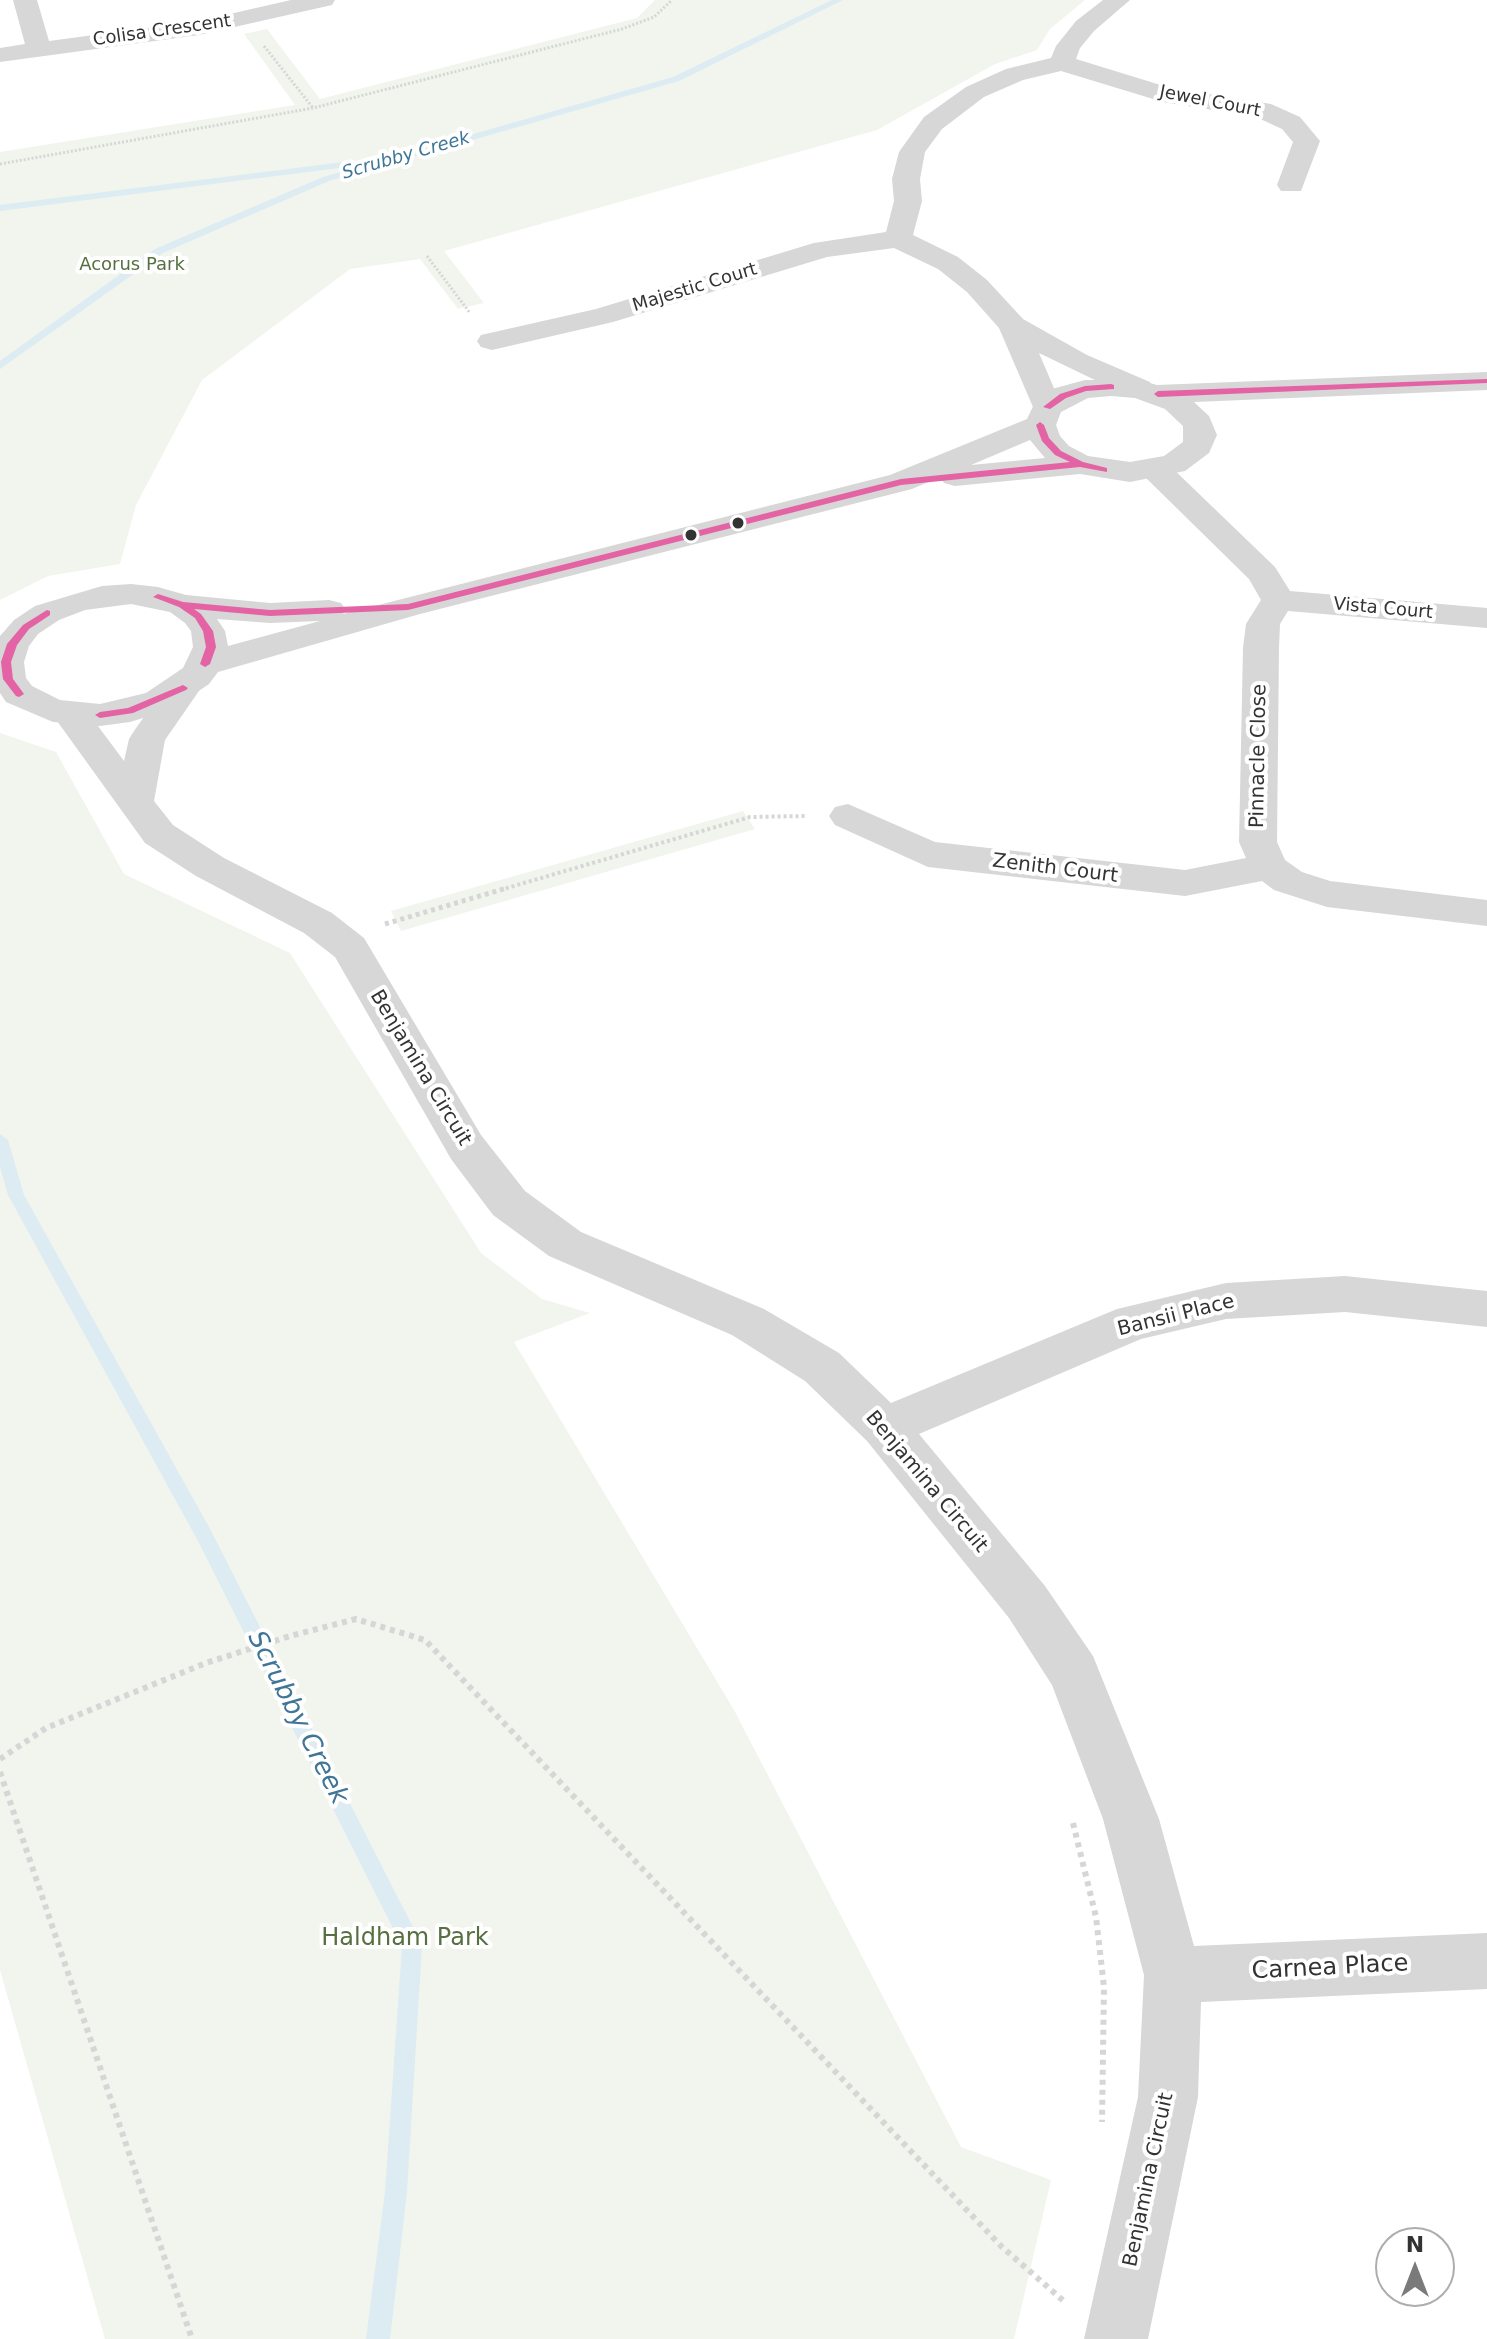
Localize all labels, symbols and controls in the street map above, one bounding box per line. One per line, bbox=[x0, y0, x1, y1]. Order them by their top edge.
street label: Colisa Crescent bbox=[92, 11, 232, 51]
street label: Jewel Court bbox=[1158, 82, 1262, 122]
water label: Scrubby Creek bbox=[340, 127, 472, 185]
park label: Acorus Park bbox=[79, 254, 185, 276]
street label: Majestic Court bbox=[630, 259, 760, 317]
unlabelled marker bbox=[730, 515, 746, 531]
unlabelled marker bbox=[683, 527, 699, 543]
street label: Vista Court bbox=[1332, 594, 1434, 624]
street label: Pinnacle Close bbox=[1246, 684, 1272, 828]
street label: Zenith Court bbox=[991, 849, 1119, 889]
street label: Benjamina Circuit bbox=[364, 986, 476, 1150]
street label: Bansii Place bbox=[1115, 1290, 1237, 1342]
street label: Benjamina Circuit bbox=[860, 1406, 992, 1558]
water label: Scrubby Creek bbox=[240, 1626, 354, 1810]
park label: Haldham Park bbox=[321, 1925, 489, 1953]
street label: Carnea Place bbox=[1251, 1950, 1409, 1986]
street label: Benjamina Circuit bbox=[1119, 2091, 1179, 2269]
north arrow bbox=[1375, 2227, 1455, 2307]
text: N bbox=[1406, 2232, 1424, 2257]

